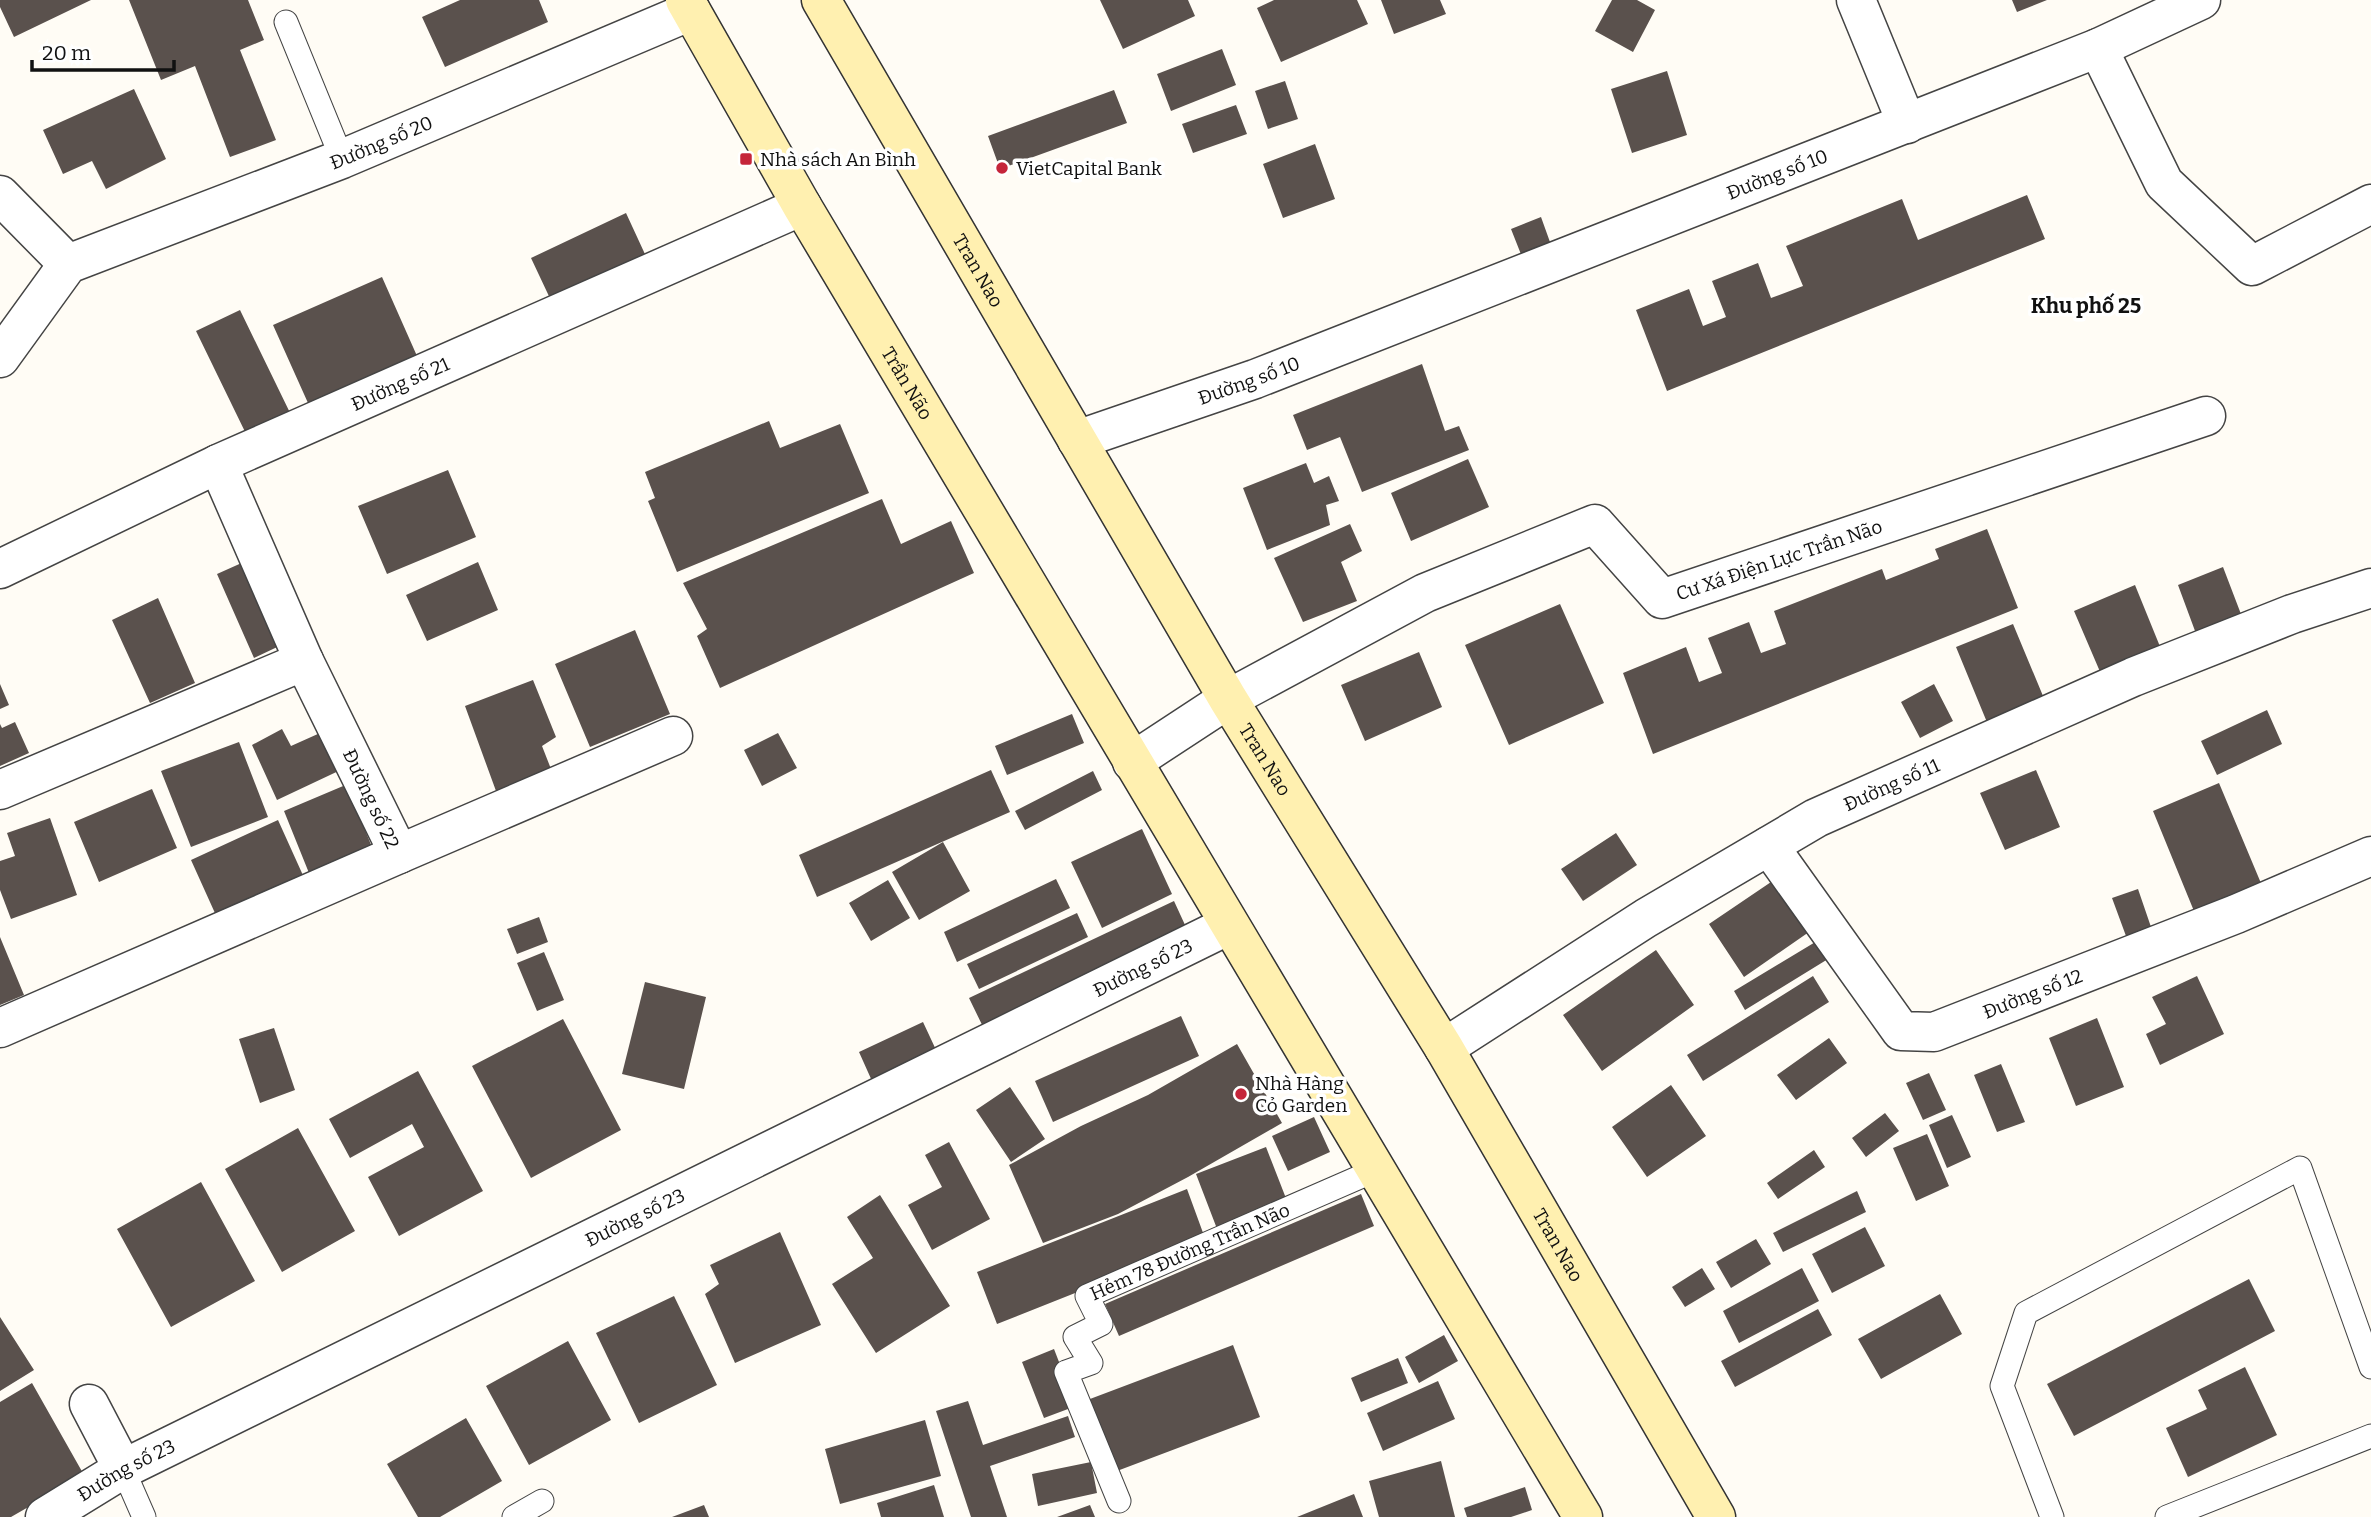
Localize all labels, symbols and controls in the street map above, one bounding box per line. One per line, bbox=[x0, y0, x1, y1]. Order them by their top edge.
scale bar bbox=[32, 28, 173, 72]
text: 20 m bbox=[42, 40, 91, 66]
street label: Đường số 20 bbox=[327, 110, 436, 174]
street label: Đường số 10 bbox=[1723, 144, 1831, 204]
place label: Nhà sách An Bình bbox=[760, 148, 916, 171]
marker: Nhà sách An Bình bbox=[738, 151, 754, 167]
place label: VietCapital Bank bbox=[1016, 157, 1162, 180]
marker: VietCapital Bank bbox=[994, 160, 1010, 176]
street label: Tran Nao bbox=[948, 230, 1009, 311]
district label: Khu phố 25 bbox=[2031, 292, 2141, 319]
street label: Trần Não bbox=[877, 342, 938, 424]
street label: Đường số 10 bbox=[1195, 351, 1303, 409]
street label: Đường số 21 bbox=[347, 352, 453, 415]
street label: Cư Xá Điện Lực Trần Não bbox=[1673, 514, 1885, 605]
street label: Tran Nao bbox=[1234, 719, 1297, 800]
street label: Đường số 22 bbox=[338, 745, 404, 853]
street label: Đường số 11 bbox=[1840, 753, 1943, 816]
street label: Đường số 23 bbox=[1089, 933, 1196, 1002]
street label: Đường số 12 bbox=[1979, 964, 2085, 1023]
place label: Nhà Hàng Cỏ Garden bbox=[1255, 1072, 1347, 1117]
marker: Nhà Hàng Cỏ Garden bbox=[1233, 1086, 1249, 1102]
street label: Đường số 23 bbox=[581, 1183, 688, 1251]
street label: Hẻm 78 Đường Trần Não bbox=[1086, 1198, 1293, 1305]
street label: Tran Nao bbox=[1528, 1204, 1588, 1286]
street label: Đường số 23 bbox=[73, 1434, 179, 1506]

